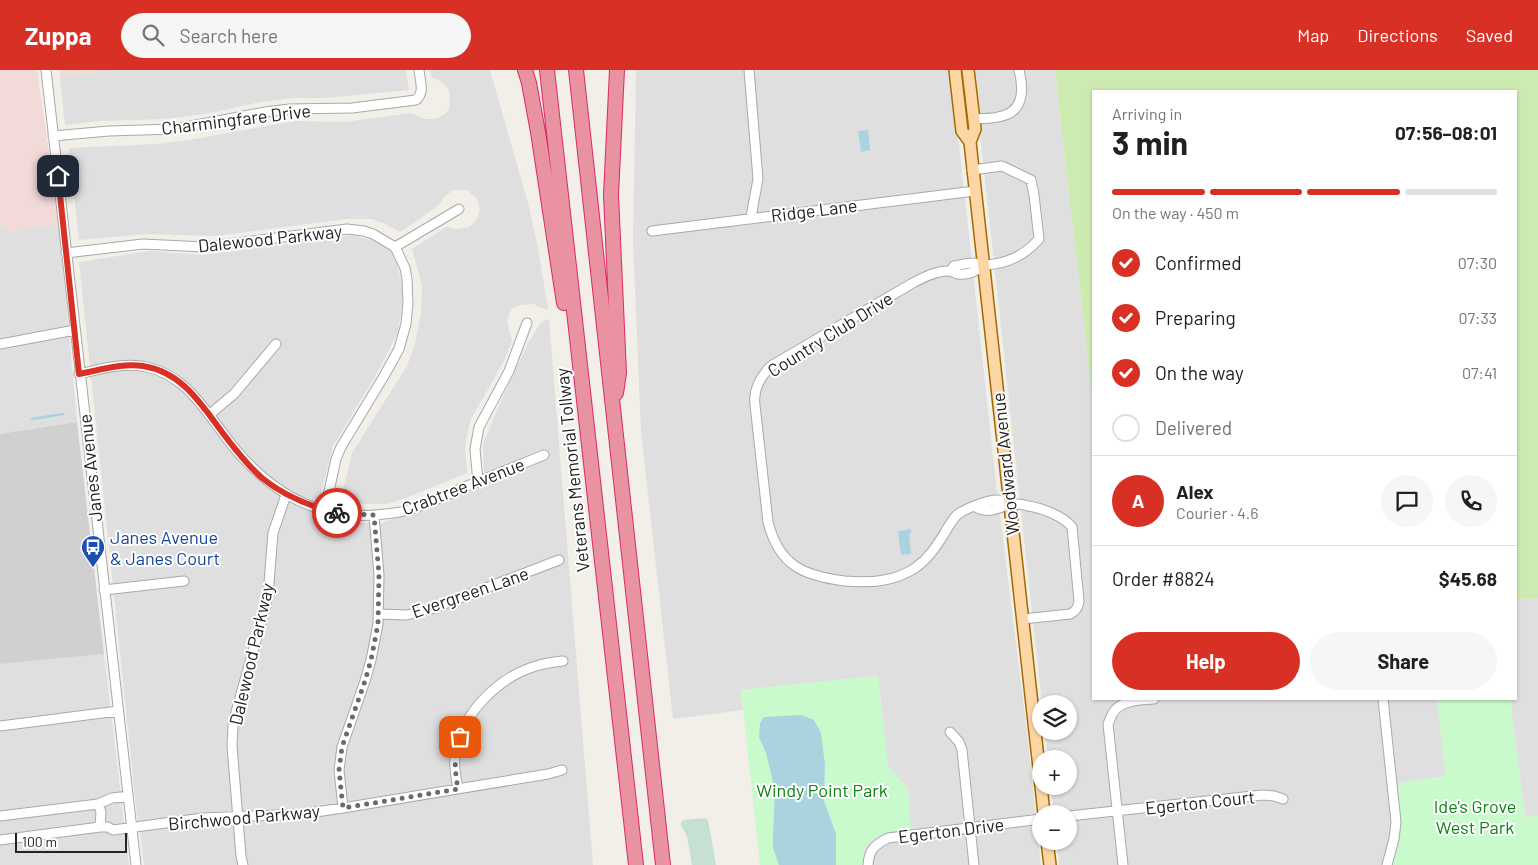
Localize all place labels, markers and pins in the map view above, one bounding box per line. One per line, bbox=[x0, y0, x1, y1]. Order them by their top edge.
pin bbox=[37, 155, 79, 197]
place label: Janes Avenue & Janes Court bbox=[110, 526, 220, 569]
bus stop icon: Janes Avenue & Janes Court bbox=[80, 534, 106, 568]
pin bbox=[439, 716, 481, 758]

